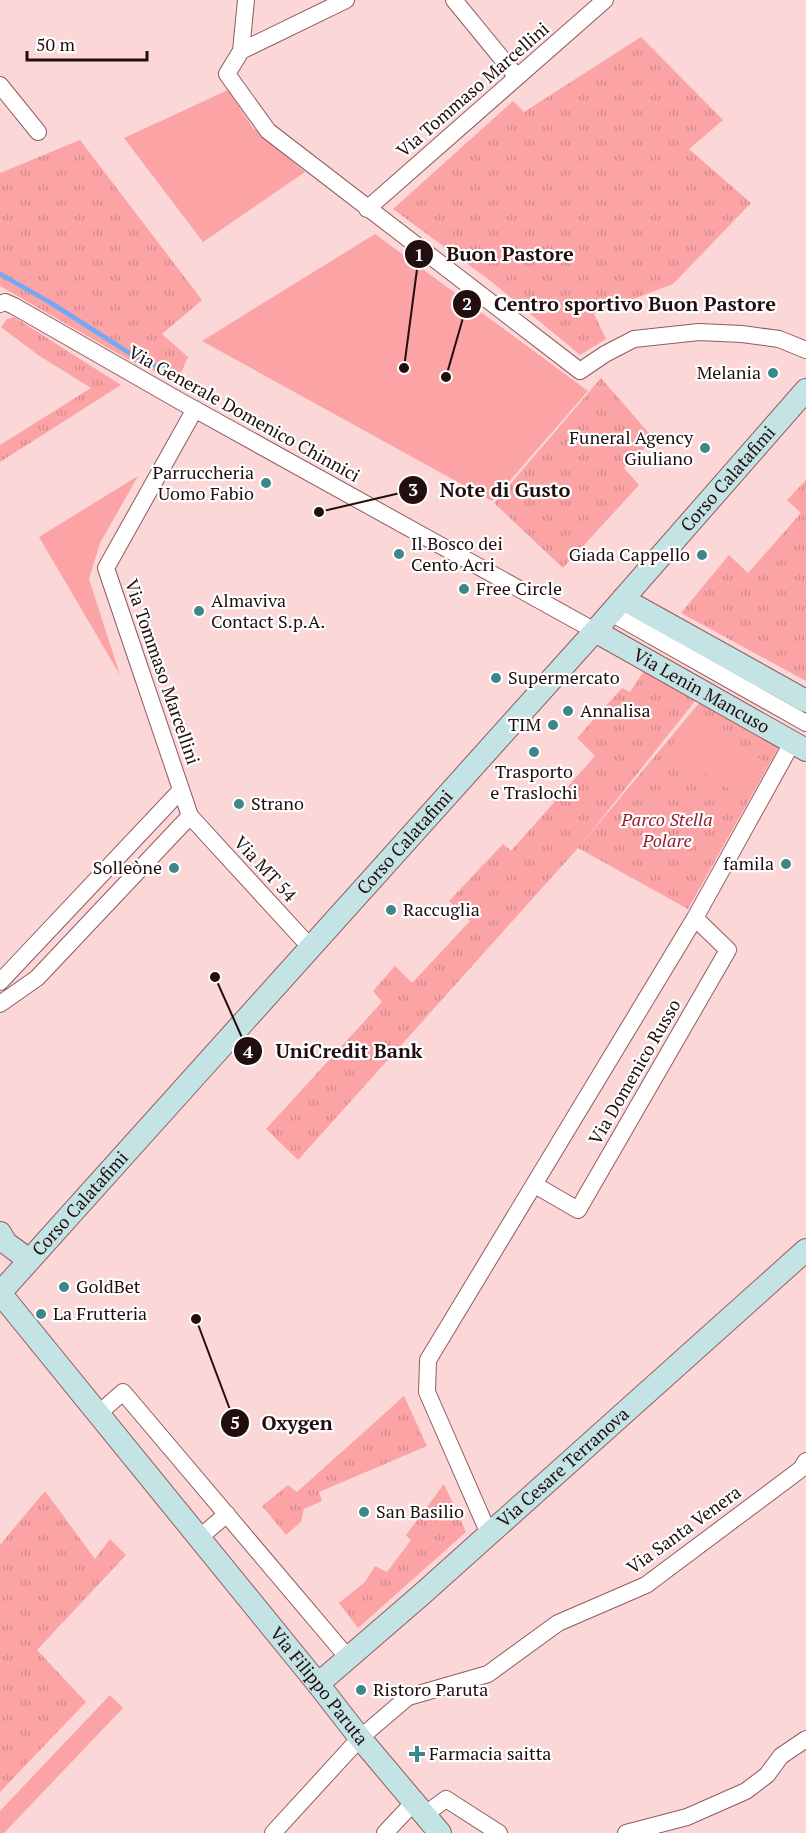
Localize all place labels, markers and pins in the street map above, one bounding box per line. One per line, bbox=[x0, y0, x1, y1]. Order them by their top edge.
callout: Buon Pastore bbox=[404, 235, 586, 273]
callout: Centro sportivo Buon Pastore bbox=[452, 285, 788, 323]
place label: Melania bbox=[697, 360, 761, 384]
marker: Melania bbox=[766, 366, 780, 380]
place label: Funeral Agency Giuliano bbox=[569, 425, 694, 470]
marker: Funeral Agency Giuliano bbox=[698, 441, 712, 455]
place label: Parruccheria Uomo Fabio bbox=[153, 460, 254, 505]
callout: Note di Gusto bbox=[398, 471, 583, 509]
marker: Parruccheria Uomo Fabio bbox=[259, 476, 273, 490]
place label: Il Bosco dei Cento Acri bbox=[411, 531, 503, 576]
place label: Giada Cappello bbox=[569, 542, 690, 566]
marker: Il Bosco dei Cento Acri bbox=[392, 547, 406, 561]
marker: Giada Cappello bbox=[695, 548, 709, 562]
place label: Free Circle bbox=[476, 576, 562, 600]
marker: Free Circle bbox=[457, 582, 471, 596]
place label: Almaviva Contact S.p.A. bbox=[211, 588, 325, 633]
marker: Almaviva Contact S.p.A. bbox=[192, 604, 206, 618]
place label: Supermercato bbox=[508, 665, 620, 689]
marker: Supermercato bbox=[489, 671, 503, 685]
place label: Annalisa bbox=[580, 698, 651, 722]
marker: Annalisa bbox=[561, 704, 575, 718]
place label: TIM bbox=[508, 712, 541, 736]
marker: TIM bbox=[546, 718, 560, 732]
marker: Trasporto e Traslochi bbox=[527, 745, 541, 759]
place label: Trasporto e Traslochi bbox=[490, 759, 578, 804]
place label: Strano bbox=[251, 791, 304, 815]
marker: Strano bbox=[232, 797, 246, 811]
place label: famila bbox=[723, 851, 774, 875]
place label: Solleòne bbox=[93, 855, 162, 879]
marker: famila bbox=[779, 857, 793, 871]
marker: Solleòne bbox=[167, 861, 181, 875]
place label: Raccuglia bbox=[403, 897, 480, 921]
marker: Raccuglia bbox=[384, 903, 398, 917]
callout: UniCredit Bank bbox=[233, 1032, 434, 1070]
place label: GoldBet bbox=[76, 1274, 141, 1298]
marker: GoldBet bbox=[57, 1280, 71, 1294]
place label: La Frutteria bbox=[53, 1301, 147, 1325]
marker: La Frutteria bbox=[34, 1307, 48, 1321]
callout: Oxygen bbox=[220, 1404, 345, 1442]
place label: San Basilio bbox=[376, 1499, 464, 1523]
marker: San Basilio bbox=[357, 1505, 371, 1519]
place label: Ristoro Paruta bbox=[373, 1677, 488, 1701]
marker: Ristoro Paruta bbox=[354, 1683, 368, 1697]
place label: Farmacia saitta bbox=[429, 1741, 551, 1765]
marker: Farmacia saitta bbox=[410, 1747, 424, 1761]

